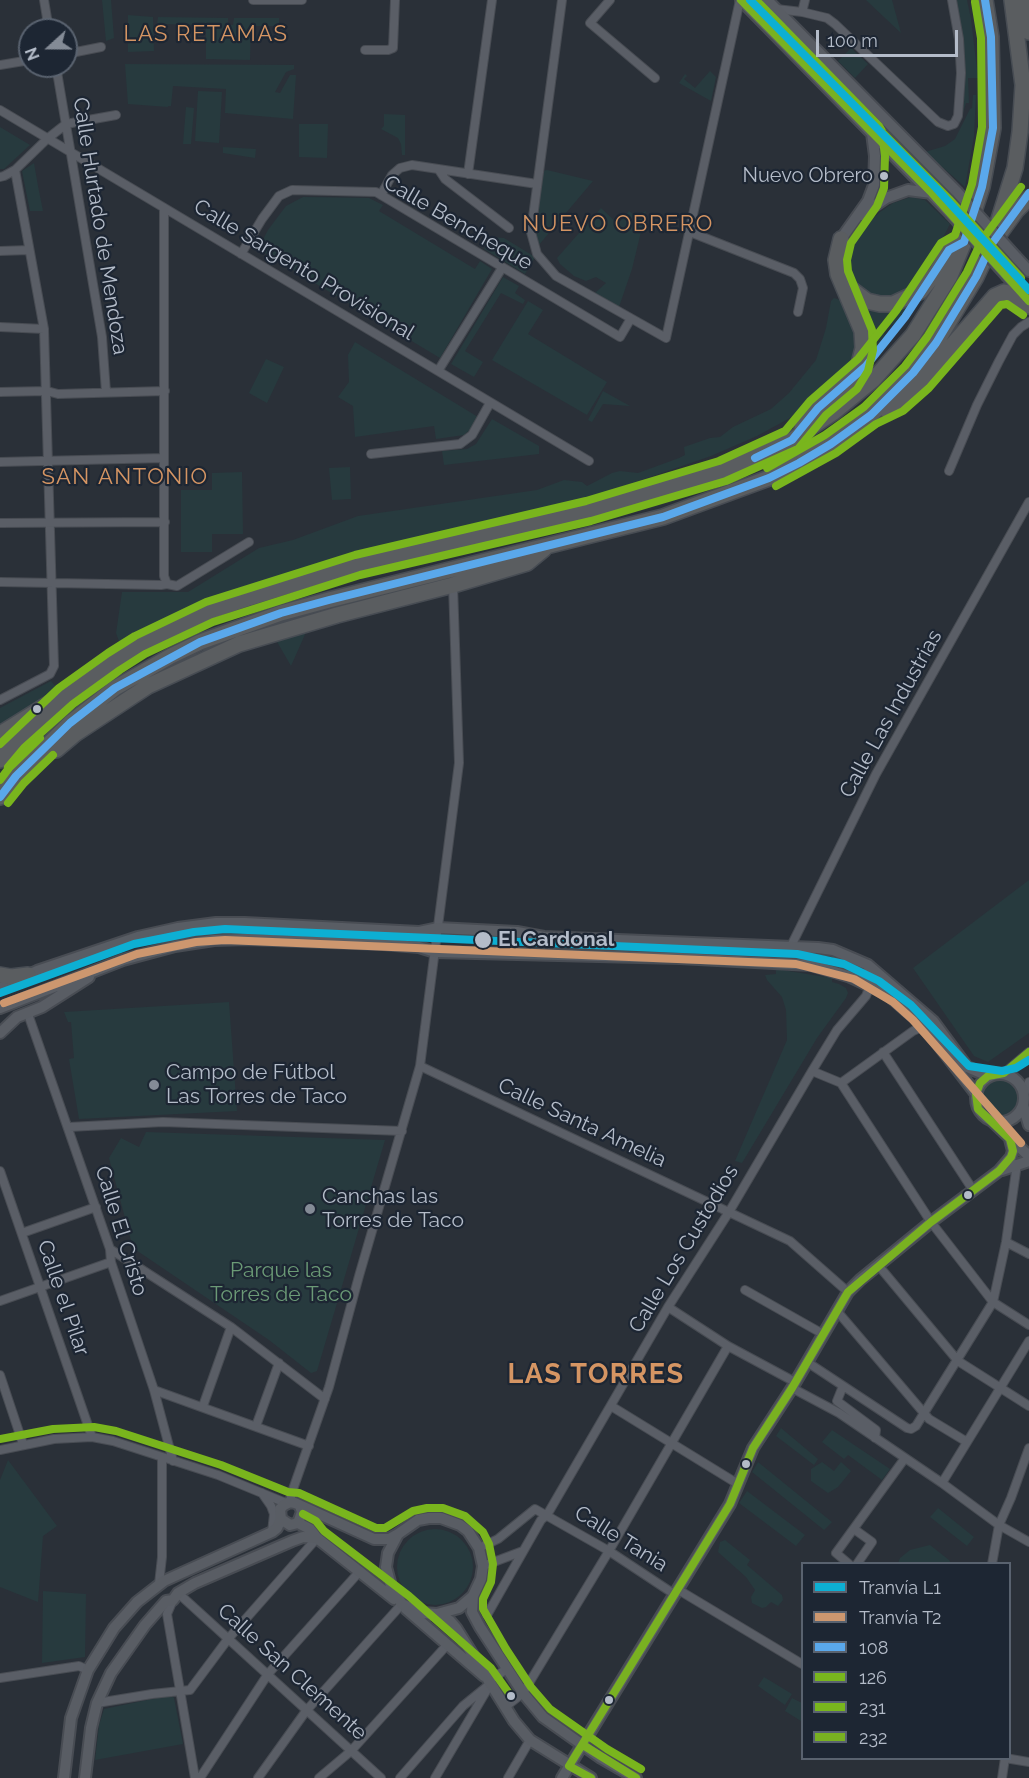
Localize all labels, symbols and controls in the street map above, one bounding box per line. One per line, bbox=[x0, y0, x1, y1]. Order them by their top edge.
north arrow bbox=[18, 18, 78, 78]
scale bar bbox=[819, 18, 962, 56]
district label: LAS RETAMAS bbox=[124, 21, 288, 47]
text: 100 m bbox=[827, 30, 878, 51]
text: N bbox=[22, 45, 44, 63]
street label: Calle Hurtado de Mendoza bbox=[67, 95, 133, 357]
place label: Nuevo Obrero bbox=[743, 164, 873, 188]
street label: Calle Bencheque bbox=[379, 170, 537, 276]
marker: Nuevo Obrero bbox=[878, 170, 890, 182]
street label: Calle Sargento Provisional bbox=[189, 194, 419, 346]
district label: NUEVO OBRERO bbox=[522, 211, 714, 237]
district label: SAN ANTONIO bbox=[41, 464, 209, 490]
street label: Calle Las Industrias bbox=[834, 626, 948, 802]
unlabelled marker bbox=[31, 703, 43, 715]
place label: El Cardonal bbox=[498, 927, 614, 953]
marker: El Cardonal bbox=[473, 930, 493, 950]
place label: Campo de Fútbol Las Torres de Taco bbox=[166, 1060, 347, 1110]
street label: Calle Santa Amelia bbox=[494, 1073, 670, 1173]
marker: Campo de Fútbol Las Torres de Taco bbox=[147, 1078, 161, 1092]
street label: Calle Los Custodios bbox=[624, 1160, 744, 1338]
street label: Calle El Cristo bbox=[89, 1163, 153, 1299]
place label: Canchas las Torres de Taco bbox=[322, 1184, 464, 1234]
unlabelled marker bbox=[962, 1189, 974, 1201]
marker: Canchas las Torres de Taco bbox=[303, 1202, 317, 1216]
street label: Calle el Pilar bbox=[31, 1237, 95, 1359]
park label: Parque las Torres de Taco bbox=[210, 1258, 352, 1308]
district label: LAS TORRES bbox=[507, 1359, 685, 1391]
unlabelled marker bbox=[740, 1458, 752, 1470]
street label: Calle Tania bbox=[570, 1500, 672, 1578]
legend bbox=[801, 1562, 1011, 1760]
text: Tranvía L1 bbox=[859, 1577, 941, 1598]
street label: Calle San Clemente bbox=[212, 1598, 372, 1746]
text: Tranvía T2 bbox=[859, 1607, 941, 1628]
text: 108 bbox=[859, 1637, 888, 1658]
text: 126 bbox=[859, 1667, 887, 1688]
unlabelled marker bbox=[505, 1690, 517, 1702]
unlabelled marker bbox=[603, 1694, 615, 1706]
text: 231 bbox=[859, 1697, 886, 1718]
text: 232 bbox=[859, 1727, 887, 1748]

